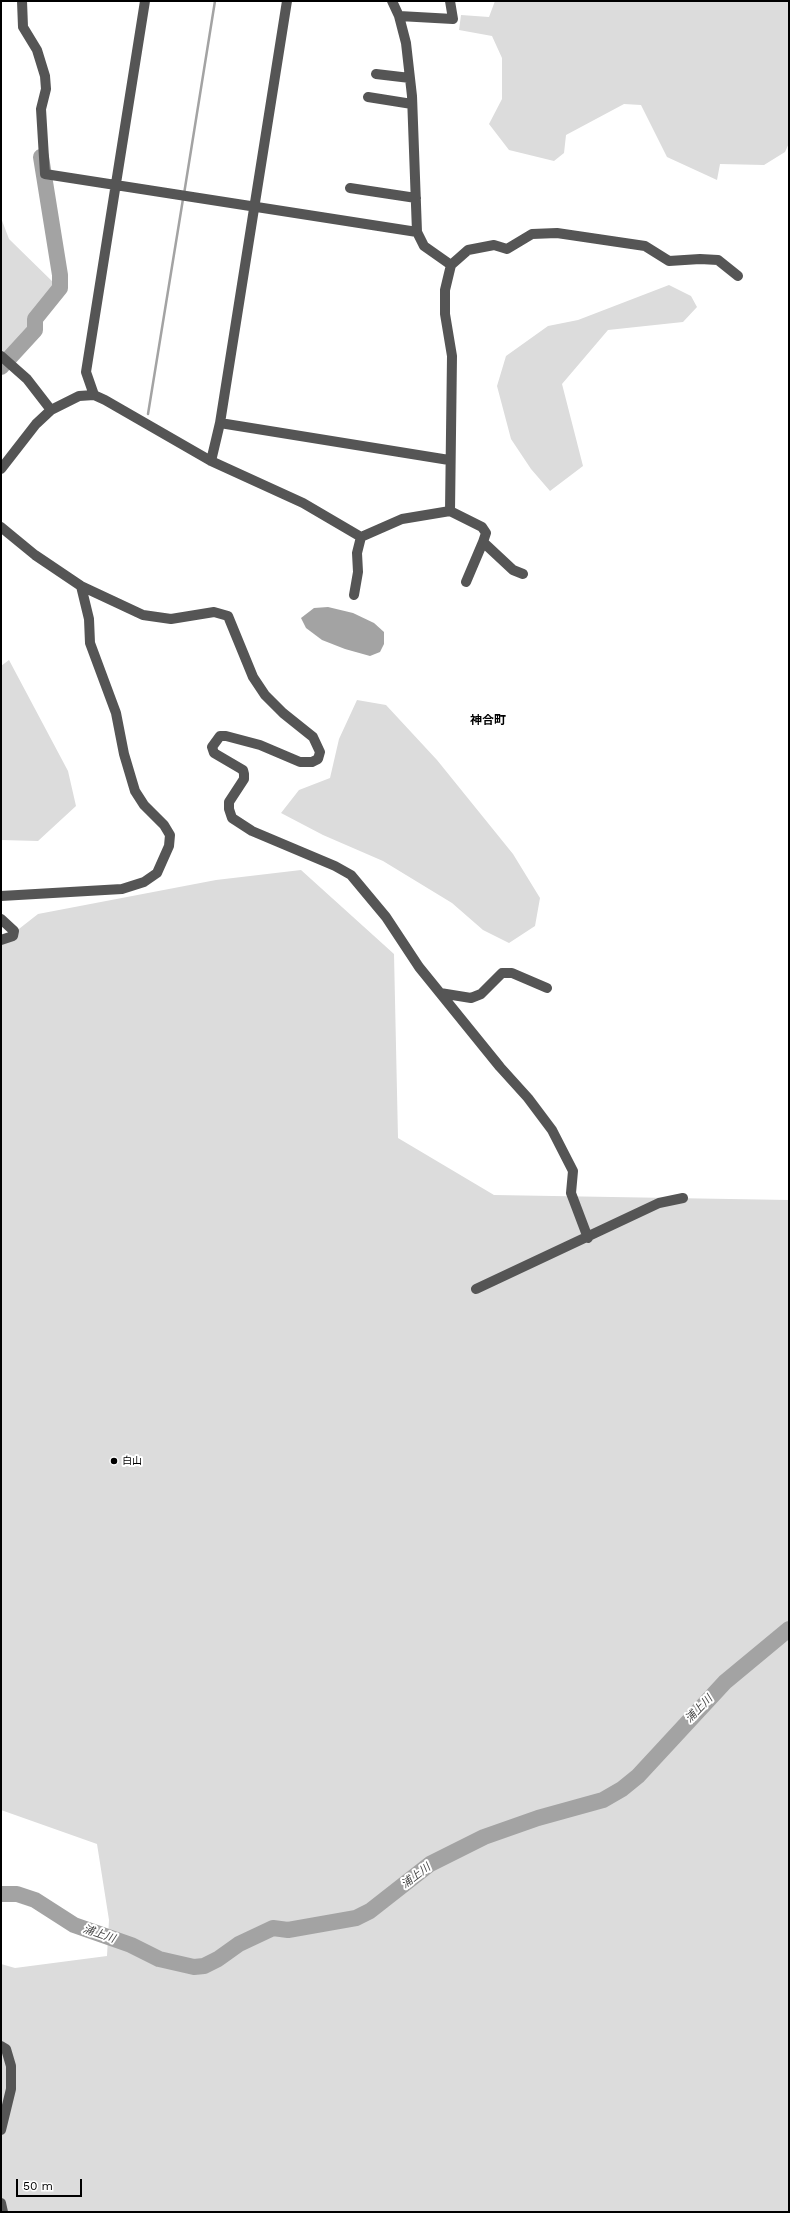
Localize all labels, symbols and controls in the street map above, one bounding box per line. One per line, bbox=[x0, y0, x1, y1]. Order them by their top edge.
district label: 神合町 bbox=[470, 713, 506, 727]
place label: 白山 bbox=[122, 1455, 142, 1467]
marker: 白山 bbox=[109, 1456, 119, 1466]
water label: 浦上川 bbox=[683, 1693, 715, 1725]
water label: 浦上川 bbox=[399, 1861, 433, 1891]
water label: 浦上川 bbox=[81, 1922, 117, 1946]
scale bar bbox=[18, 2171, 84, 2197]
text: 50 m bbox=[23, 2179, 53, 2193]

